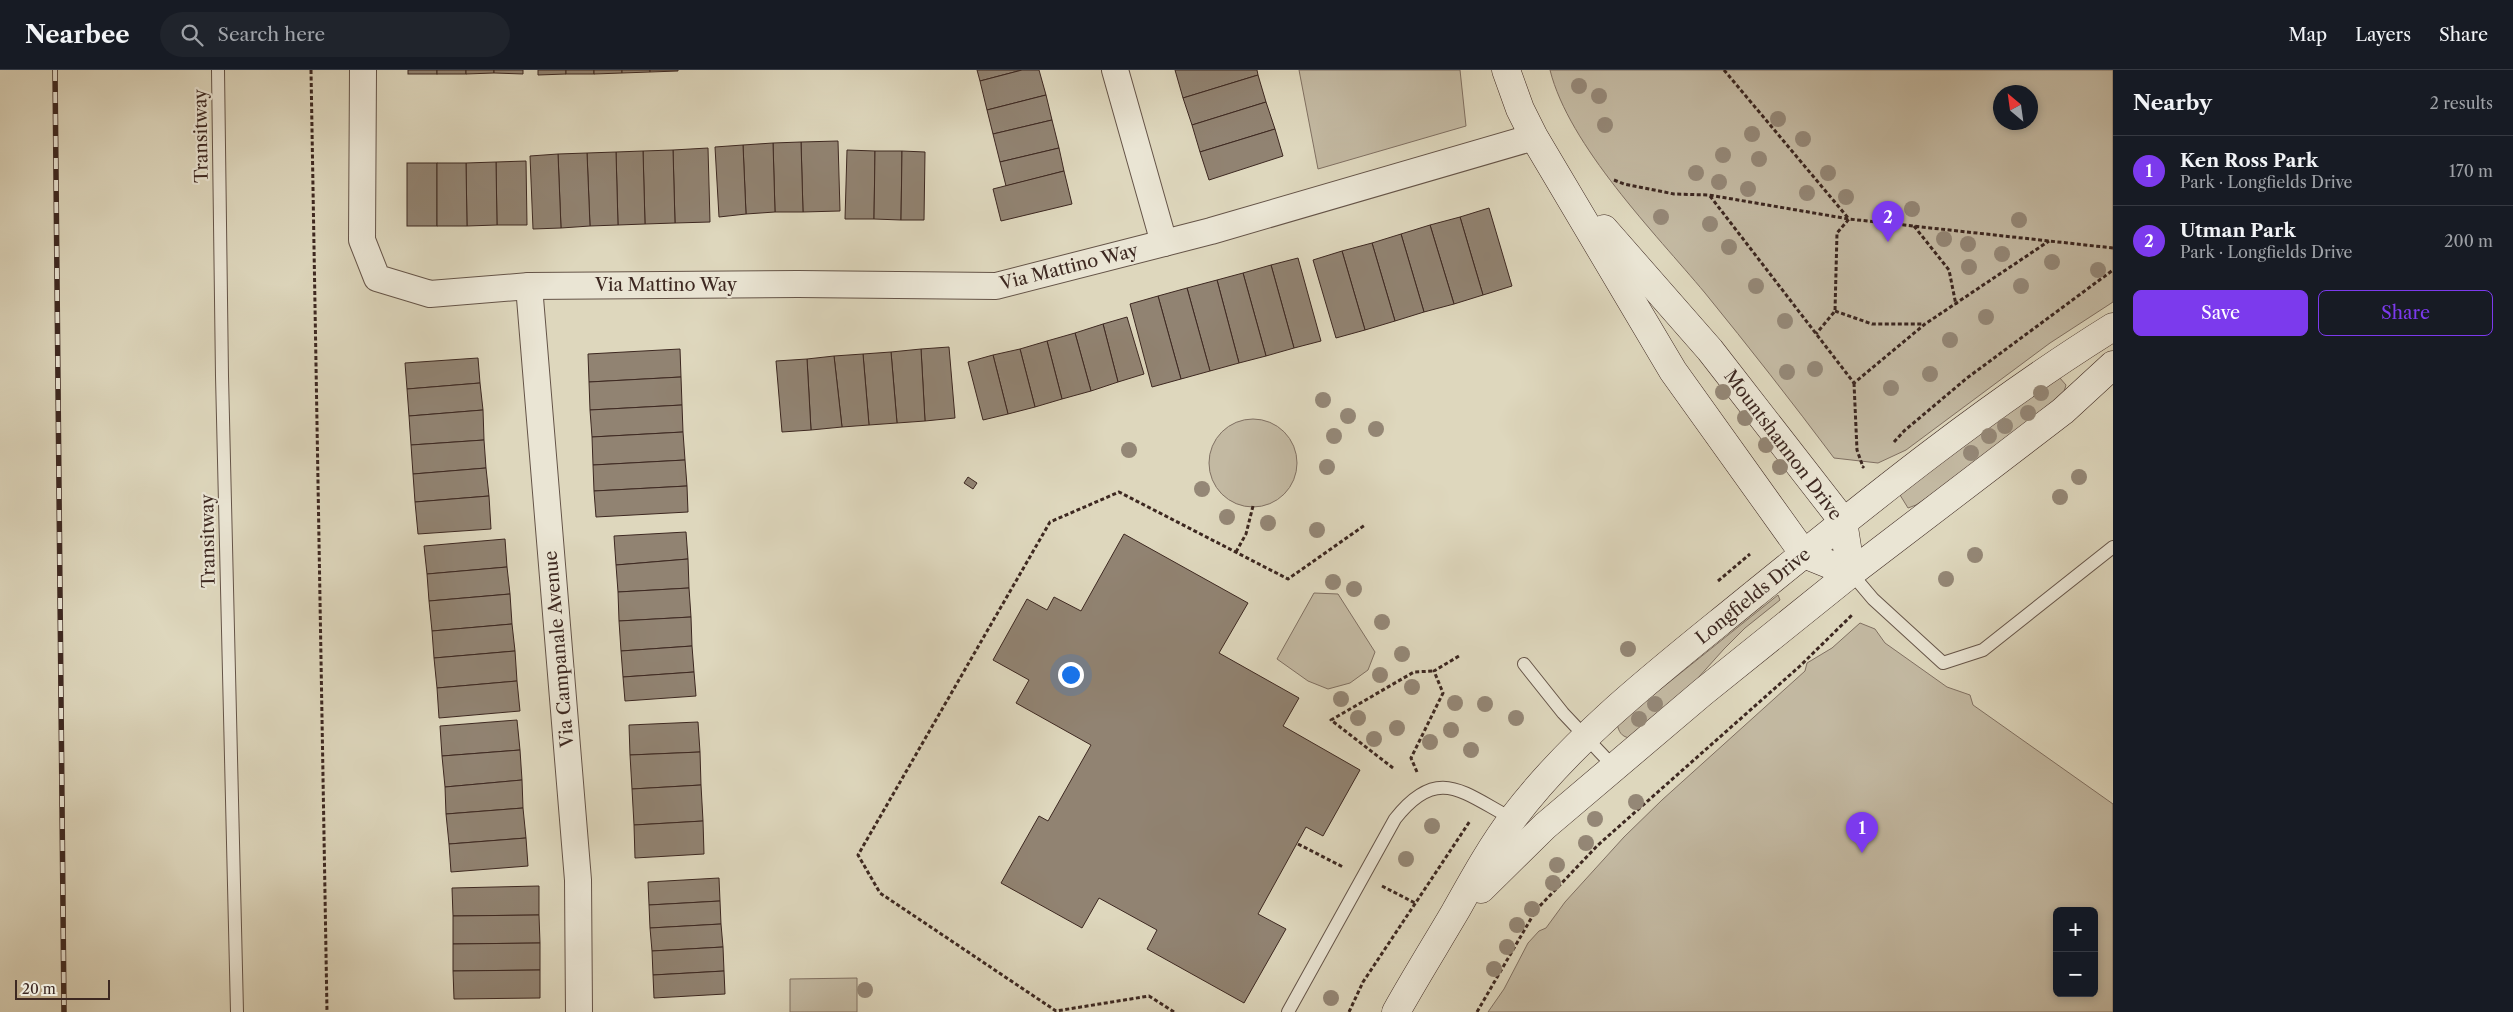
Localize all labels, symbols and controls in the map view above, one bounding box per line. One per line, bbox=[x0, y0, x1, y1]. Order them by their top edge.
search box bbox=[160, 12, 510, 57]
text: Nearbee bbox=[25, 20, 130, 49]
icon: search bbox=[178, 21, 206, 49]
text: Search here bbox=[218, 23, 325, 46]
text: Map bbox=[2289, 24, 2327, 46]
text: Layers bbox=[2355, 24, 2411, 46]
text: Share bbox=[2439, 24, 2488, 46]
north arrow bbox=[1993, 85, 2038, 130]
street label: Transitway bbox=[189, 88, 213, 183]
text: Nearby bbox=[2133, 90, 2212, 115]
text: 2 results bbox=[2430, 93, 2493, 113]
text: Ken Ross Park bbox=[2180, 149, 2318, 172]
text: 1 bbox=[2145, 161, 2153, 181]
text: 170 m bbox=[2449, 161, 2493, 181]
text: Park · Longfields Drive bbox=[2180, 172, 2353, 192]
pin: 2 bbox=[1872, 201, 1904, 242]
text: Utman Park bbox=[2180, 219, 2296, 242]
text: 2 bbox=[2144, 231, 2154, 251]
text: 200 m bbox=[2444, 231, 2493, 251]
street label: Via Mattino Way bbox=[997, 239, 1141, 295]
text: Park · Longfields Drive bbox=[2180, 242, 2353, 262]
street label: Via Mattino Way bbox=[594, 274, 738, 296]
button: Save bbox=[2133, 290, 2308, 336]
button: Share bbox=[2318, 290, 2493, 336]
street label: Mountshannon Drive bbox=[1719, 365, 1847, 525]
street label: Transitway bbox=[196, 493, 220, 588]
street label: Longfields Drive bbox=[1691, 543, 1815, 649]
street label: Via Campanale Avenue bbox=[539, 550, 579, 749]
your location bbox=[1058, 662, 1084, 688]
pin: 1 bbox=[1846, 812, 1878, 853]
map controls bbox=[2053, 907, 2098, 997]
button: + bbox=[2053, 907, 2098, 952]
button: − bbox=[2053, 952, 2098, 997]
scale bar bbox=[15, 977, 110, 1000]
text: 20 m bbox=[22, 980, 56, 998]

